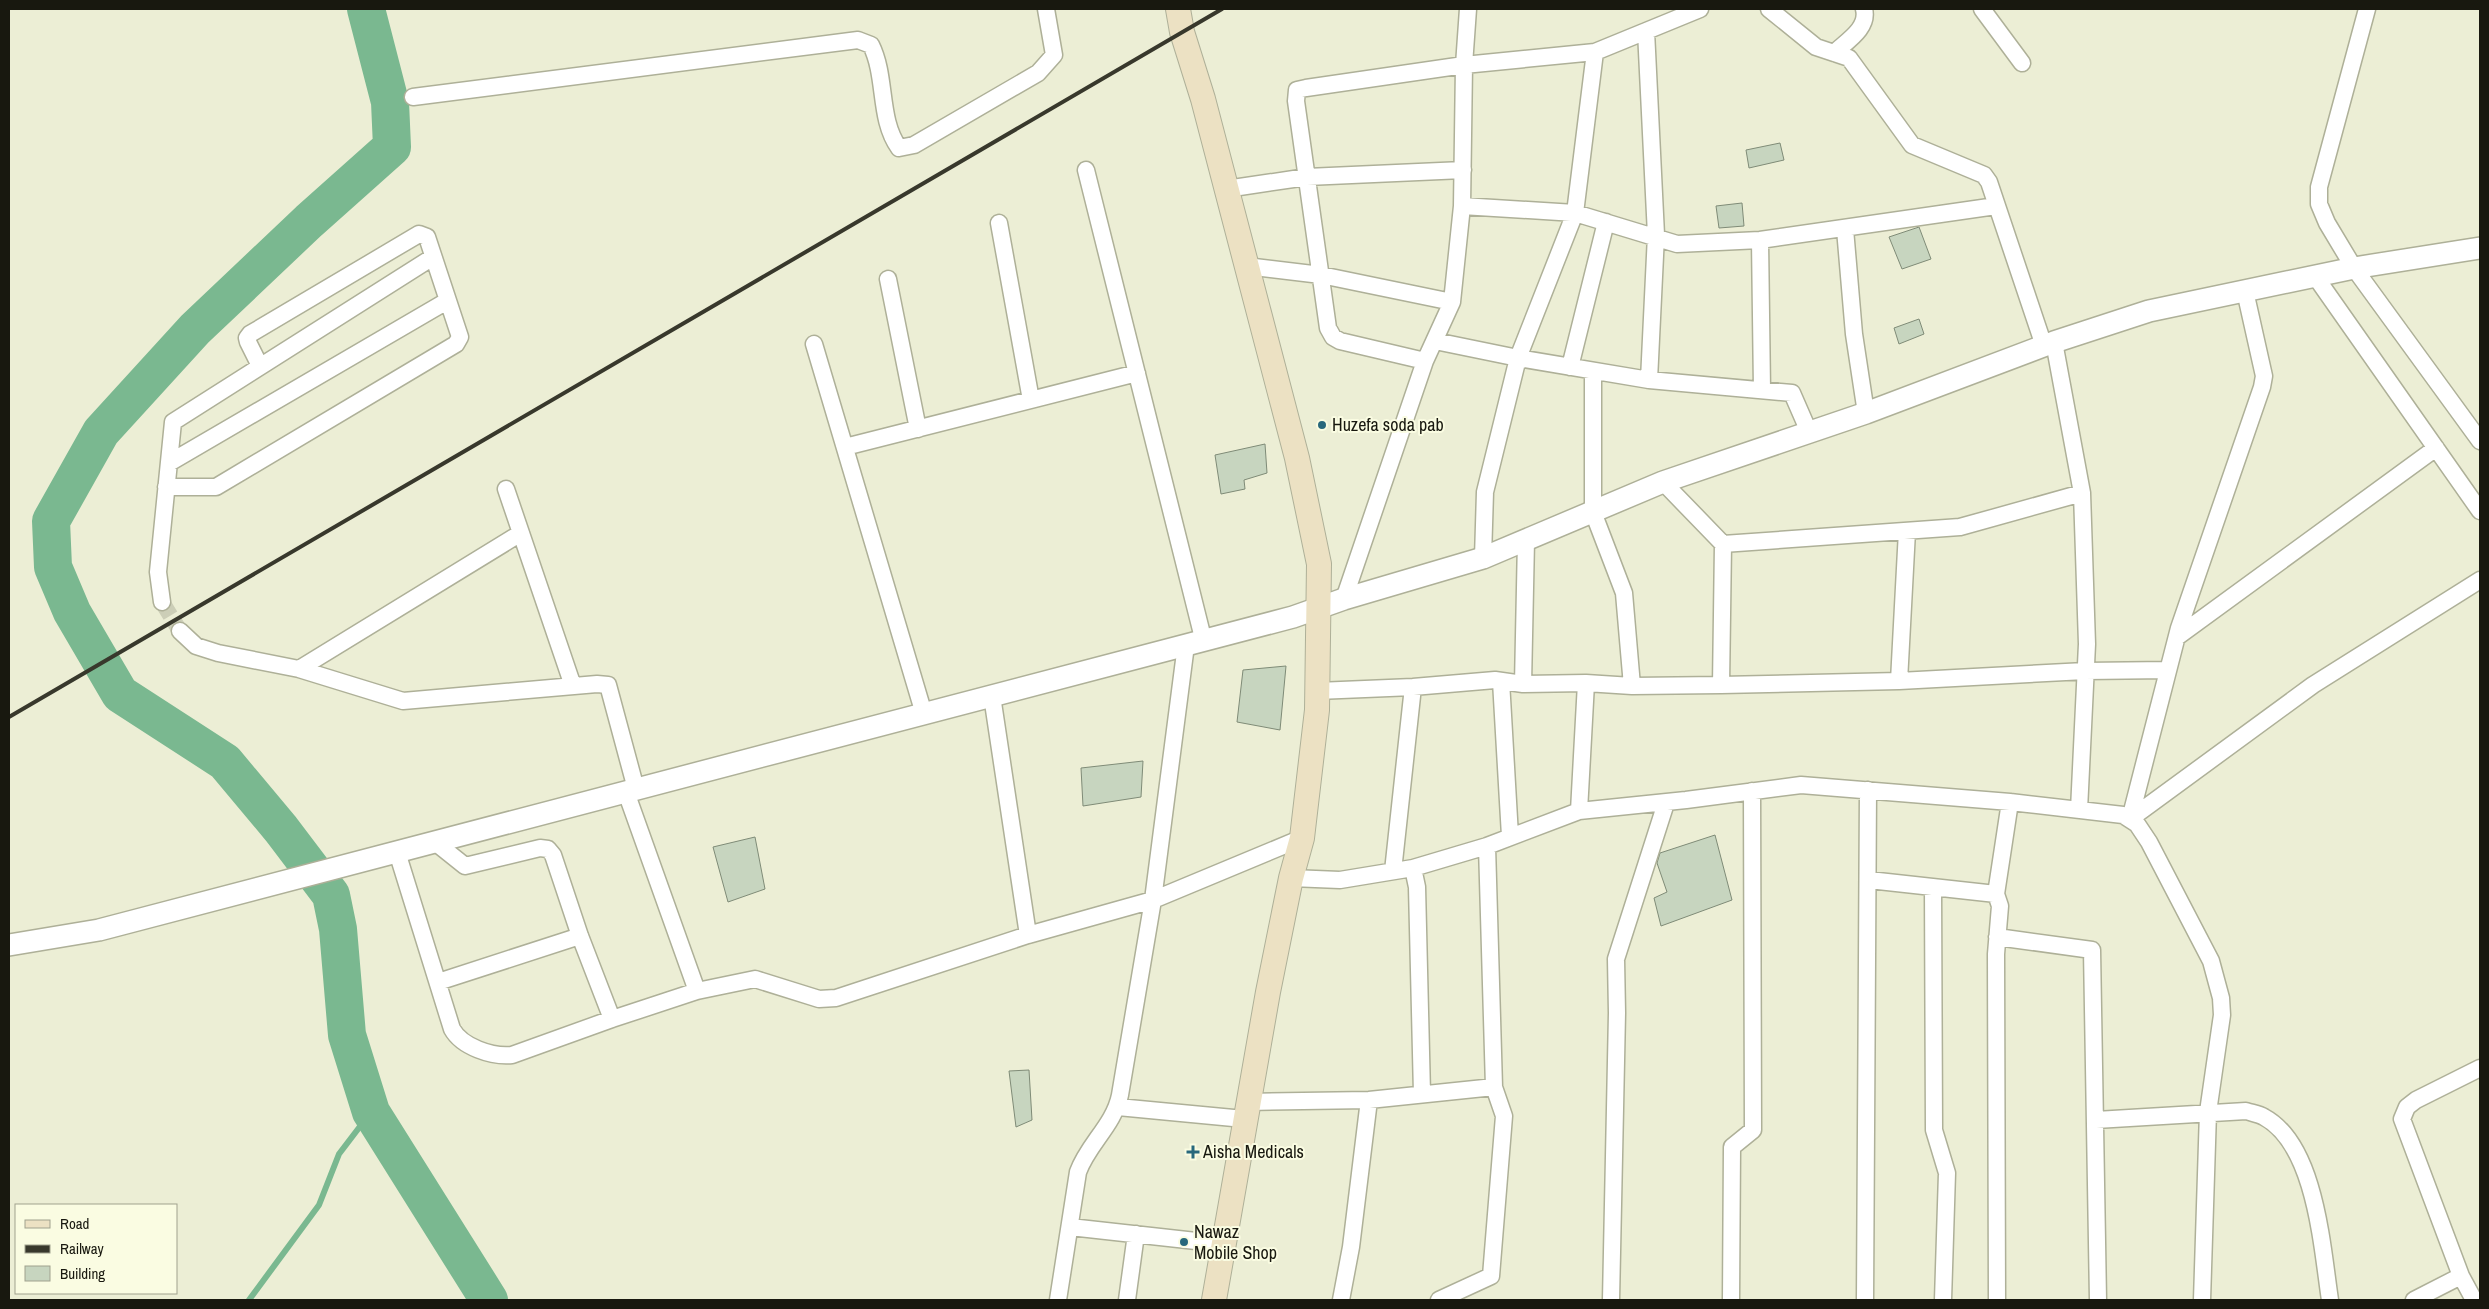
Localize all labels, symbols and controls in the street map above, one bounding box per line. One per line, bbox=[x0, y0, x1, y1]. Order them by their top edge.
place label: Huzefa soda pab bbox=[1332, 412, 1444, 437]
marker: Huzefa soda pab bbox=[1316, 419, 1328, 431]
place label: Aisha Medicals bbox=[1202, 1139, 1304, 1164]
marker: Aisha Medicals bbox=[1187, 1146, 1199, 1158]
legend bbox=[15, 1204, 178, 1294]
text: Road bbox=[60, 1213, 89, 1234]
place label: Nawaz Mobile Shop bbox=[1194, 1219, 1277, 1265]
marker: Nawaz Mobile Shop bbox=[1178, 1236, 1190, 1248]
text: Railway bbox=[60, 1238, 105, 1259]
text: Building bbox=[60, 1263, 105, 1284]

